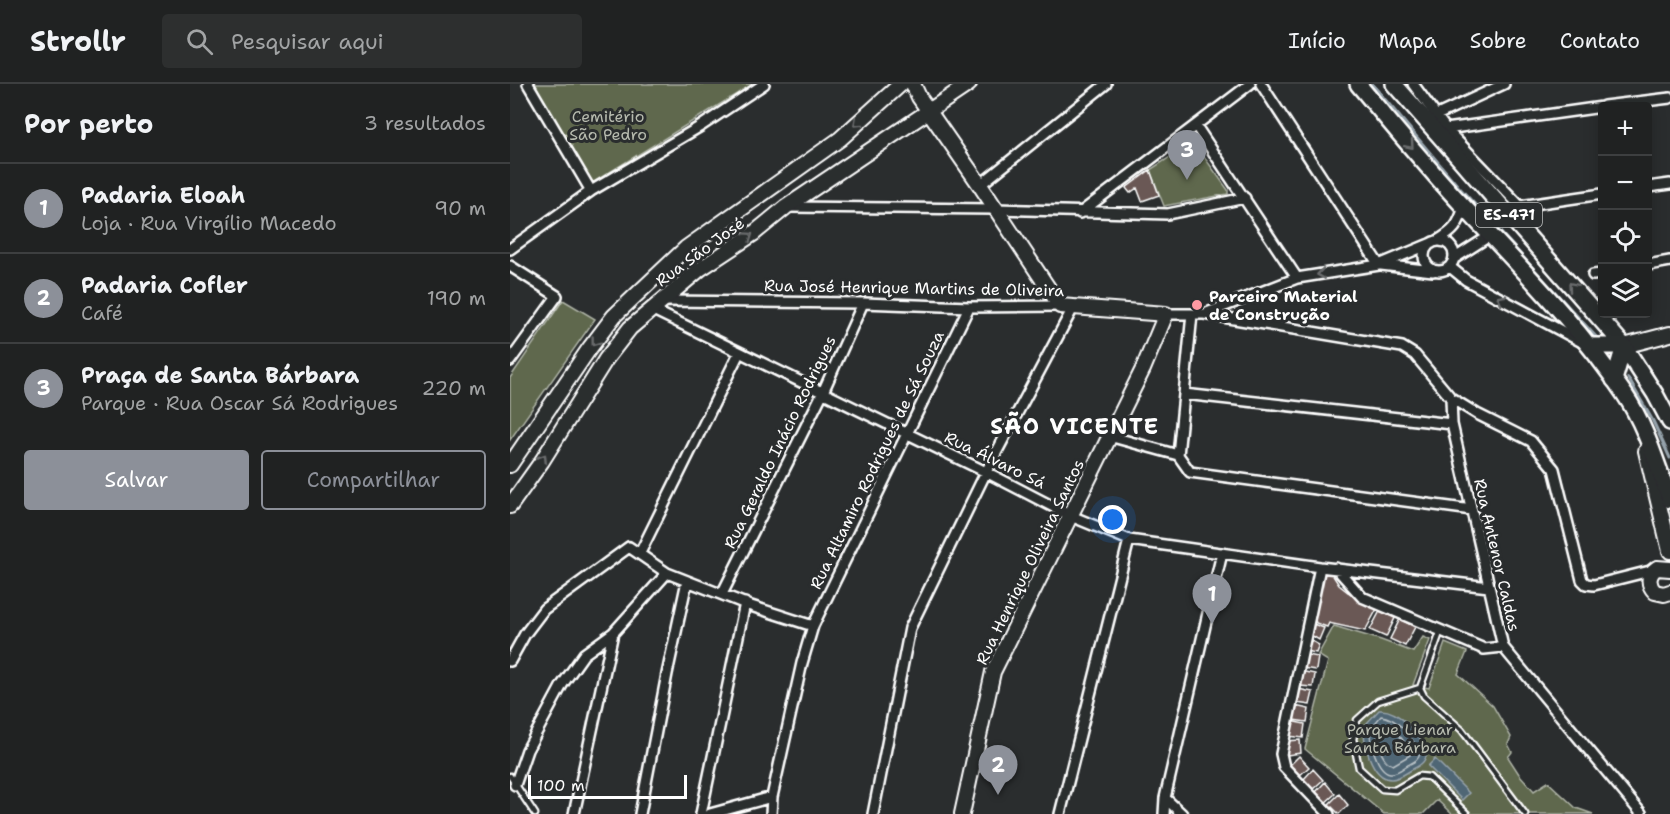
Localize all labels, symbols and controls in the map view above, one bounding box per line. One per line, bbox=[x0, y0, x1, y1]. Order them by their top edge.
search box bbox=[162, 14, 582, 68]
text: Strollr bbox=[30, 22, 126, 60]
icon: search bbox=[183, 25, 216, 58]
text: Pesquisar aqui bbox=[231, 27, 384, 56]
text: Início bbox=[1288, 27, 1346, 55]
text: Mapa bbox=[1379, 27, 1437, 55]
text: Sobre bbox=[1470, 27, 1527, 55]
text: Contato bbox=[1560, 27, 1640, 55]
map controls bbox=[1598, 102, 1652, 318]
button: + bbox=[1598, 102, 1652, 156]
text: Por perto bbox=[24, 106, 153, 141]
park label: Cemitério São Pedro bbox=[569, 106, 647, 145]
text: 3 resultados bbox=[364, 110, 486, 136]
one-way arrow bbox=[854, 116, 864, 127]
pin: 3 bbox=[1168, 130, 1206, 180]
one-way arrow bbox=[1403, 138, 1414, 149]
button: − bbox=[1598, 156, 1652, 210]
text: Padaria Eloah bbox=[81, 181, 245, 210]
text: 1 bbox=[39, 195, 48, 221]
text: 90 m bbox=[434, 195, 486, 221]
road number: ES-471 bbox=[1476, 203, 1542, 227]
text: Loja · Rua Virgílio Macedo bbox=[81, 210, 337, 236]
button: locate bbox=[1598, 210, 1652, 264]
street label: Rua São José bbox=[651, 213, 749, 291]
one-way arrow bbox=[742, 232, 753, 243]
button: layers bbox=[1598, 264, 1652, 318]
one-way arrow bbox=[1316, 267, 1326, 280]
text: Padaria Cofler bbox=[81, 271, 248, 300]
street label: Rua José Henrique Martins de Oliveira bbox=[764, 275, 1064, 301]
one-way arrow bbox=[1568, 282, 1579, 293]
text: 2 bbox=[37, 285, 51, 311]
text: 190 m bbox=[427, 285, 486, 311]
place label: Parceiro Material de Construção bbox=[1209, 286, 1358, 325]
one-way arrow bbox=[1496, 295, 1507, 306]
marker: Parceiro Material de Construção bbox=[1190, 298, 1204, 312]
text: Café bbox=[81, 300, 123, 326]
street label: Rua Altamiro Rodrigues de Sá Souza bbox=[805, 327, 949, 593]
street label: Rua Geraldo Inácio Rodrigues bbox=[719, 332, 841, 552]
one-way arrow bbox=[591, 335, 602, 346]
text: Praça de Santa Bárbara bbox=[81, 361, 359, 390]
text: 3 bbox=[37, 375, 51, 401]
text: 220 m bbox=[422, 375, 486, 401]
text: Parque · Rua Oscar Sá Rodrigues bbox=[81, 390, 398, 416]
district label: SÃO VICENTE bbox=[990, 411, 1160, 441]
street label: Rua Álvaro Sá bbox=[941, 427, 1049, 494]
button: Salvar bbox=[24, 450, 249, 510]
button: Compartilhar bbox=[261, 450, 486, 510]
one-way arrow bbox=[536, 454, 547, 465]
street label: Rua Henrique Oliveira Santos bbox=[971, 456, 1089, 668]
street label: Rua Antenor Caldas bbox=[1469, 477, 1525, 634]
your location bbox=[1098, 505, 1127, 534]
pin: 1 bbox=[1192, 574, 1232, 624]
park label: Parque Lienar Santa Bárbara bbox=[1344, 719, 1456, 758]
pin: 2 bbox=[978, 746, 1018, 795]
scale bar bbox=[528, 772, 687, 800]
text: 100 m bbox=[537, 775, 585, 796]

